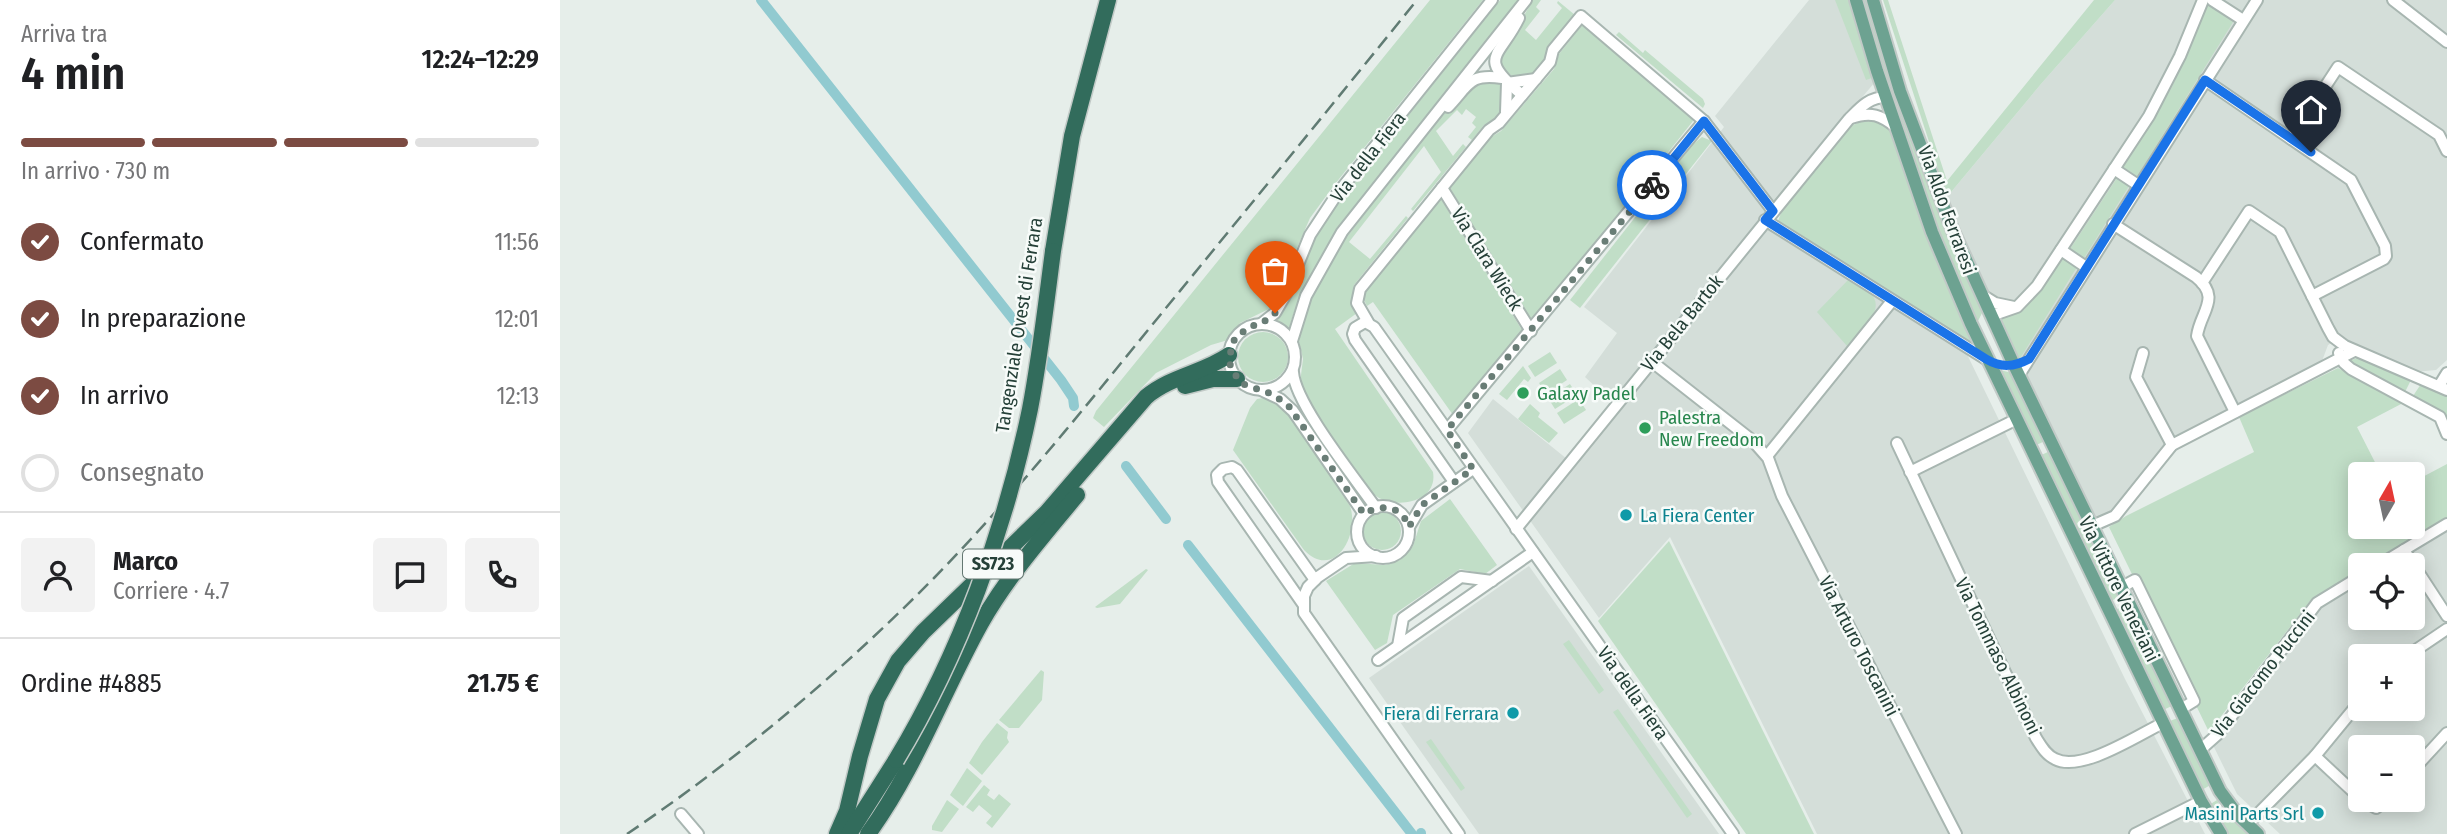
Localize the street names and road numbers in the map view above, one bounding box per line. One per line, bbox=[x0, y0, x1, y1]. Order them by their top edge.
street label: Via della Fiera bbox=[1325, 107, 1411, 207]
street label: Via Aldo Ferraresi bbox=[1913, 143, 1981, 277]
street label: Via Clara Wieck bbox=[1446, 203, 1528, 315]
street label: Tangenziale Ovest di Ferrara bbox=[991, 216, 1047, 434]
street label: Via Bela Bartok bbox=[1636, 270, 1728, 376]
street label: Via Vittore Veneziani bbox=[2074, 512, 2164, 666]
road number: SS723 bbox=[963, 550, 1023, 578]
street label: Via Arturo Toscanini bbox=[1814, 572, 1904, 720]
street label: Via Tommaso Albinoni bbox=[1950, 574, 2046, 738]
street label: Via Giacomo Puccini bbox=[2206, 606, 2320, 742]
street label: Via della Fiera bbox=[1592, 642, 1674, 744]

